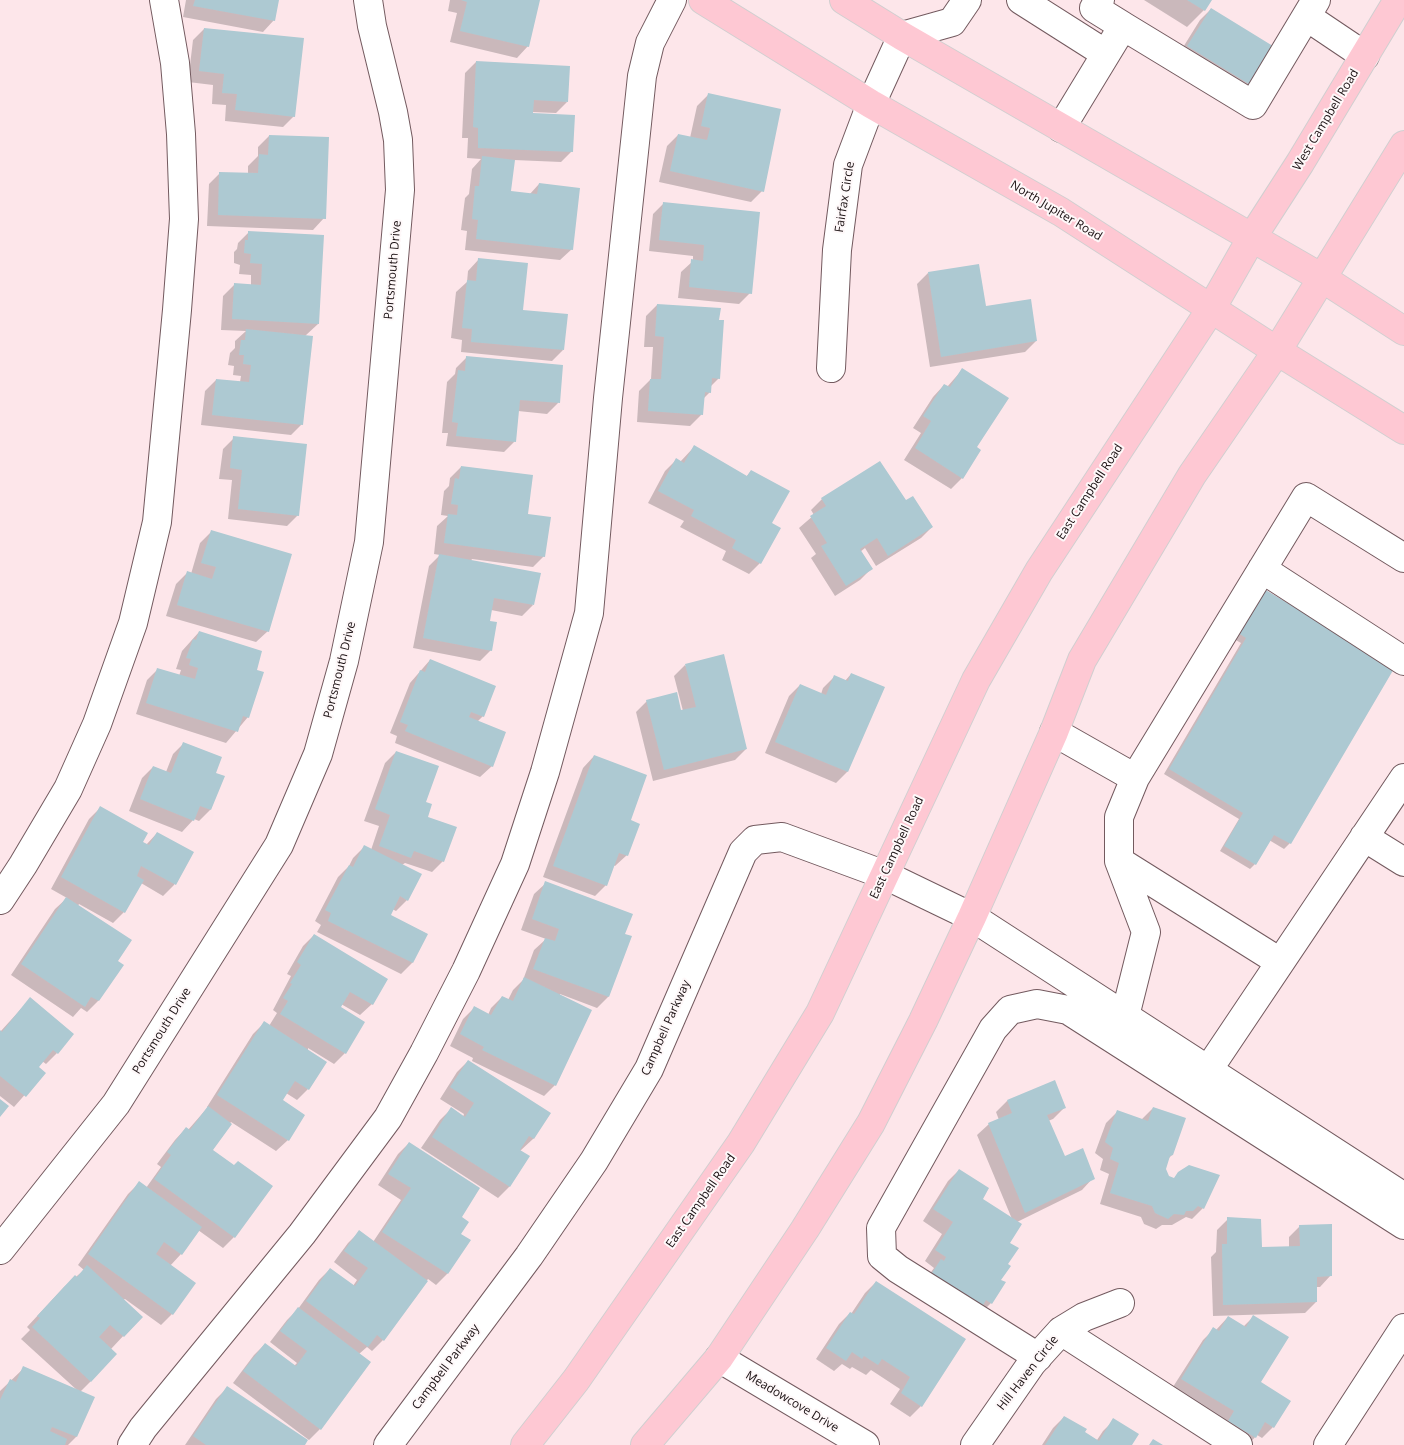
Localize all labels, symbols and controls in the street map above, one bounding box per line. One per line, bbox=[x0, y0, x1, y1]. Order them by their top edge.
street label: West Campbell Road bbox=[1290, 67, 1362, 173]
street label: Fairfax Circle bbox=[832, 160, 858, 234]
street label: North Jupiter Road bbox=[1007, 178, 1105, 244]
street label: Portsmouth Drive bbox=[382, 220, 404, 320]
street label: East Campbell Road bbox=[1054, 442, 1126, 542]
street label: Portsmouth Drive bbox=[321, 620, 359, 720]
street label: East Campbell Road bbox=[867, 795, 927, 901]
street label: Campbell Parkway bbox=[638, 978, 694, 1078]
street label: Portsmouth Drive bbox=[130, 985, 194, 1077]
street label: East Campbell Road bbox=[663, 1151, 739, 1251]
street label: Campbell Parkway bbox=[409, 1322, 483, 1412]
street label: Hill Haven Circle bbox=[994, 1333, 1062, 1413]
street label: Meadowcove Drive bbox=[743, 1368, 841, 1436]

